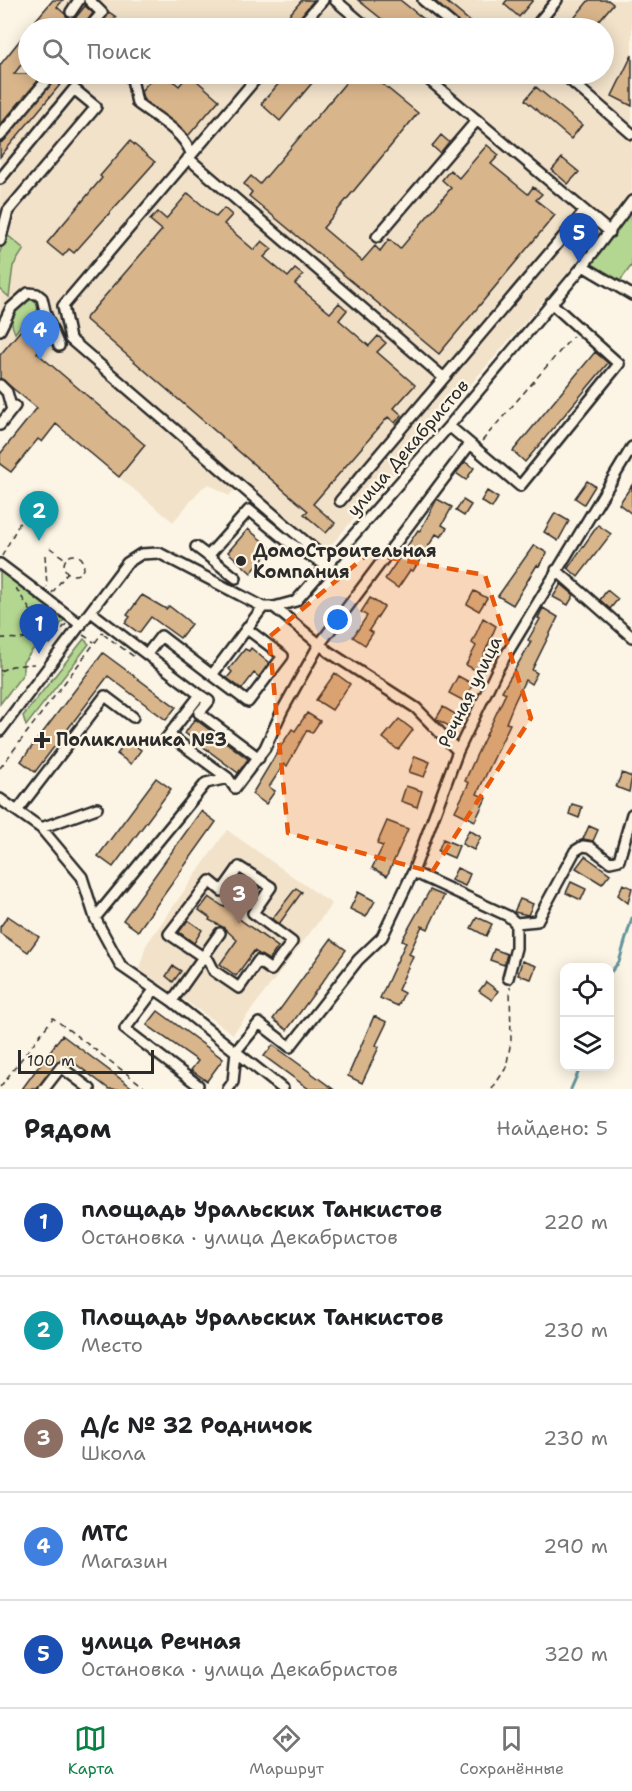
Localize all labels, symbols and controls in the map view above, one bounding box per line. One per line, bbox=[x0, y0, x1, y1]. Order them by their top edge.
search box bbox=[18, 18, 614, 84]
icon: search bbox=[39, 35, 72, 68]
text: Поиск bbox=[87, 37, 151, 66]
pin: 5 bbox=[560, 214, 598, 263]
pin: 4 bbox=[20, 310, 60, 360]
street label: улица Декабристов bbox=[342, 374, 474, 522]
pin: 2 bbox=[20, 492, 58, 541]
place label: ДомоСтроительная Компания bbox=[253, 539, 437, 584]
marker: ДомоСтроительная Компания bbox=[234, 554, 248, 568]
pin: 1 bbox=[20, 604, 58, 654]
your location bbox=[323, 605, 352, 634]
street label: Речная улица bbox=[433, 632, 507, 752]
place label: Поликлиника №3 bbox=[56, 728, 227, 752]
marker: Поликлиника №3 bbox=[33, 731, 51, 749]
pin: 3 bbox=[220, 874, 258, 924]
map controls bbox=[560, 963, 614, 1071]
button: locate bbox=[560, 963, 614, 1017]
button: layers bbox=[560, 1017, 614, 1071]
scale bar bbox=[18, 1047, 154, 1074]
text: 100 m bbox=[27, 1050, 75, 1071]
text: Рядом bbox=[24, 1111, 111, 1146]
text: Найдено: 5 bbox=[496, 1115, 608, 1141]
text: площадь Уральских Танкистов bbox=[81, 1195, 442, 1224]
text: 1 bbox=[39, 1209, 48, 1235]
text: 220 m bbox=[544, 1209, 608, 1235]
text: Остановка · улица Декабристов bbox=[81, 1224, 398, 1250]
text: Площадь Уральских Танкистов bbox=[81, 1303, 443, 1332]
text: 2 bbox=[37, 1317, 51, 1343]
text: 230 m bbox=[543, 1317, 608, 1343]
text: Место bbox=[81, 1332, 143, 1358]
text: Д/с № 32 Родничок bbox=[81, 1411, 312, 1440]
text: 3 bbox=[37, 1425, 51, 1451]
text: 230 m bbox=[543, 1425, 608, 1451]
text: Школа bbox=[81, 1440, 146, 1466]
text: МТС bbox=[81, 1519, 128, 1548]
text: 4 bbox=[37, 1533, 51, 1559]
text: 290 m bbox=[543, 1533, 608, 1559]
text: Магазин bbox=[81, 1548, 168, 1574]
text: улица Речная bbox=[81, 1627, 241, 1656]
text: 5 bbox=[37, 1641, 50, 1667]
text: 320 m bbox=[544, 1641, 608, 1667]
text: Остановка · улица Декабристов bbox=[81, 1656, 398, 1682]
tab: Карта bbox=[68, 1722, 114, 1779]
tab: Маршрут bbox=[249, 1722, 324, 1779]
tab: Сохранённые bbox=[460, 1722, 564, 1779]

